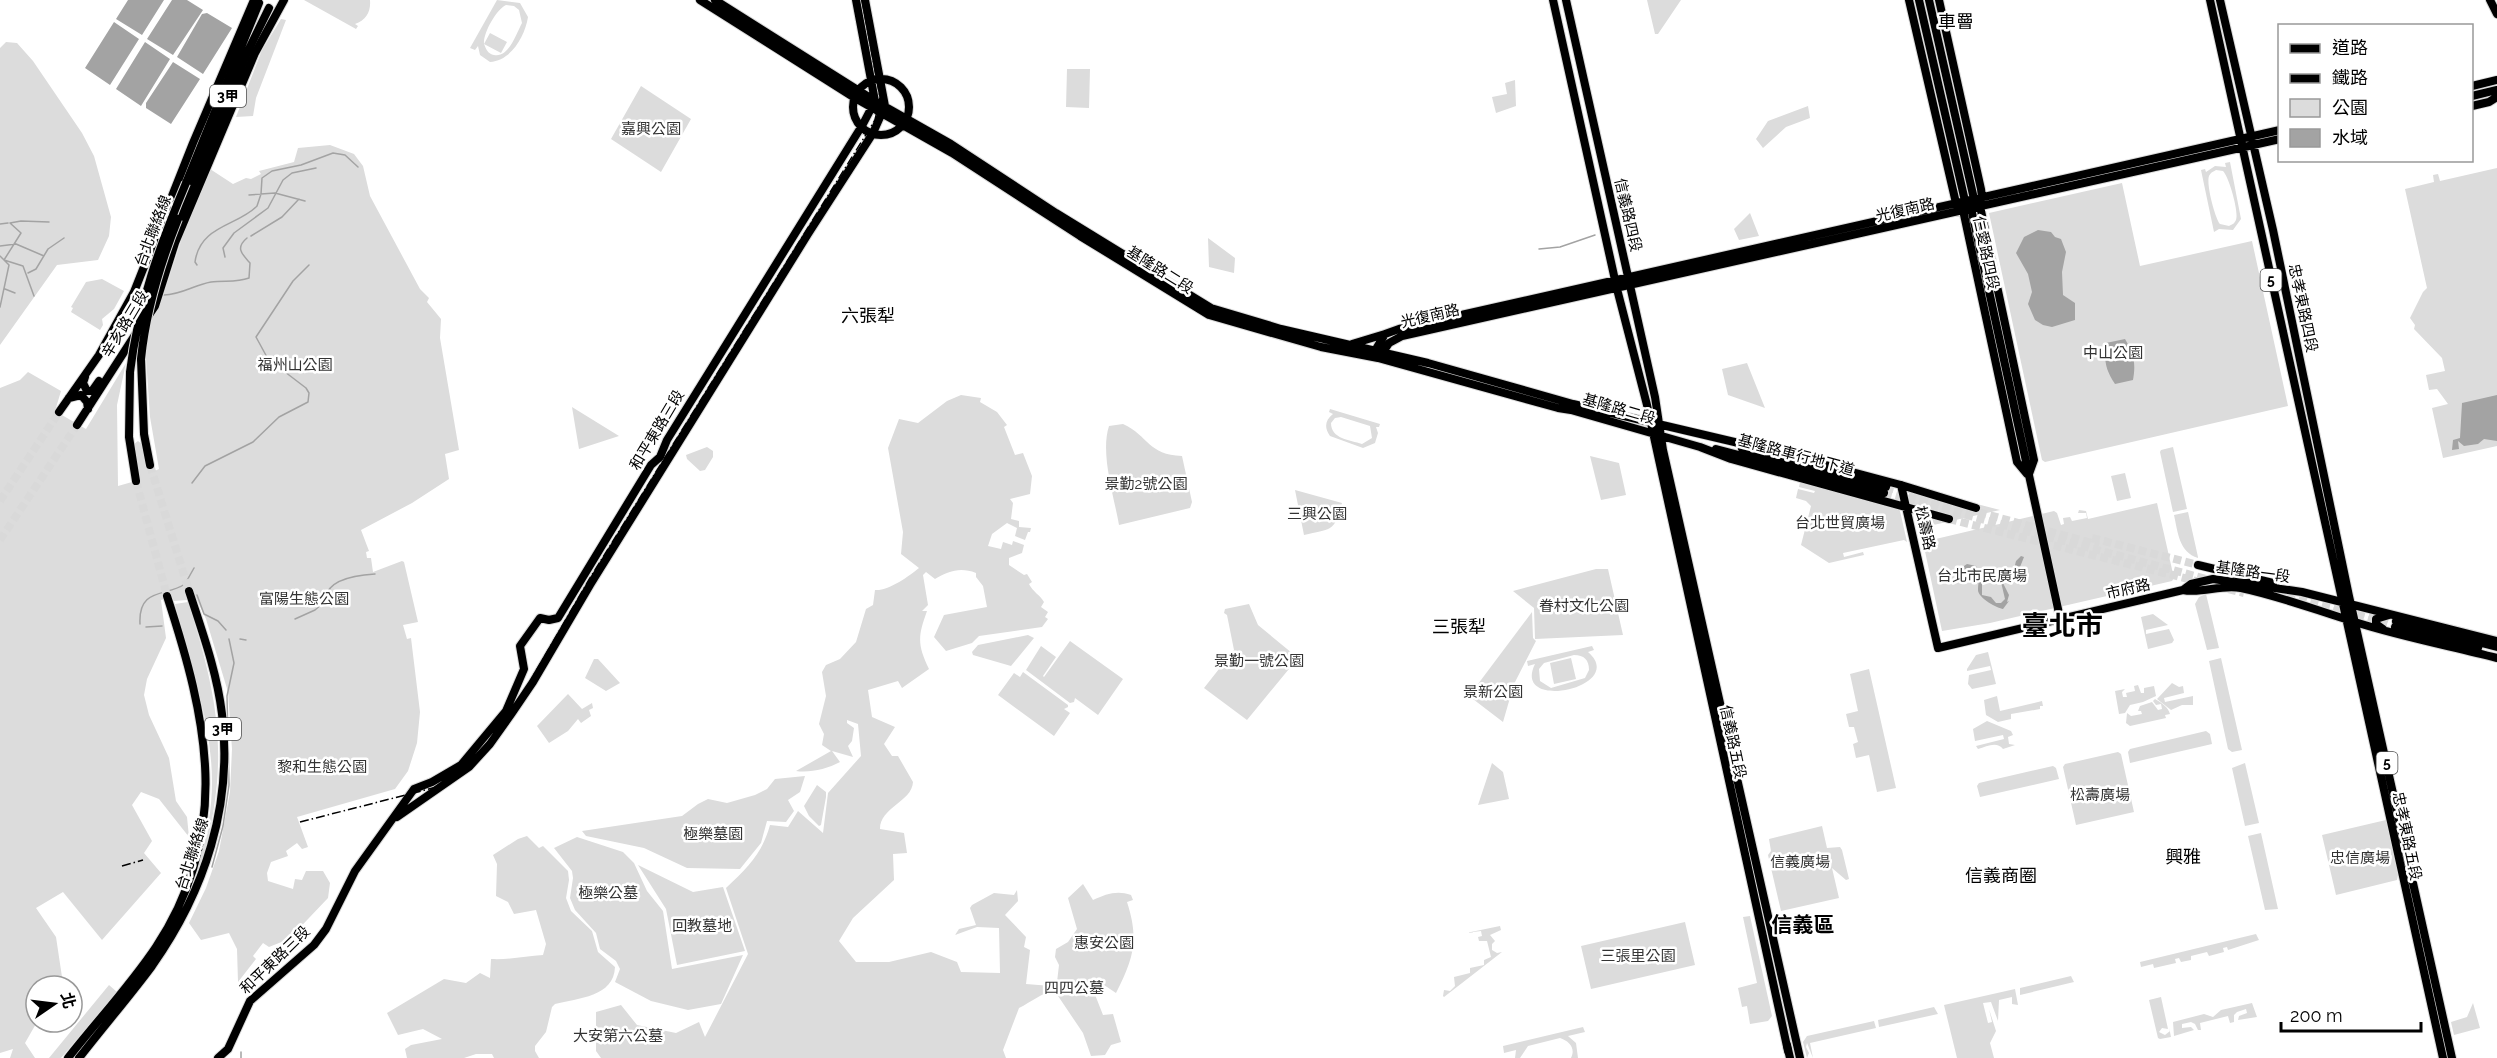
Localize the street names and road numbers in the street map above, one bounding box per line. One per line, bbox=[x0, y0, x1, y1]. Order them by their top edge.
road number: 3甲 bbox=[210, 85, 246, 107]
street label: 信義路四段 bbox=[1611, 176, 1645, 254]
street label: 台北聯絡線 bbox=[131, 193, 175, 269]
street label: 光復南路 bbox=[1874, 194, 1936, 226]
street label: 仁愛路四段 bbox=[1969, 214, 2003, 292]
street label: 基隆路二段 bbox=[1123, 242, 1197, 298]
street label: 忠孝東路四段 bbox=[2285, 262, 2321, 354]
road number: 5 bbox=[2260, 269, 2282, 291]
street label: 辛亥路三段 bbox=[98, 287, 152, 361]
street label: 光復南路 bbox=[1399, 300, 1461, 332]
street label: 和平東路三段 bbox=[626, 387, 688, 473]
street label: 基隆路二段 bbox=[1580, 390, 1658, 428]
street label: 基隆路車行地下道 bbox=[1736, 431, 1856, 479]
street label: 松壽路 bbox=[1911, 504, 1939, 552]
street label: 基隆路一段 bbox=[2215, 558, 2291, 586]
street label: 市府路 bbox=[2104, 575, 2152, 603]
street label: 信義路五段 bbox=[1716, 703, 1750, 781]
road number: 3甲 bbox=[205, 718, 241, 740]
road number: 5 bbox=[2376, 752, 2398, 774]
street label: 忠孝東路五段 bbox=[2389, 790, 2425, 882]
street label: 台北聯絡線 bbox=[172, 816, 212, 892]
street label: 和平東路三段 bbox=[236, 922, 314, 998]

